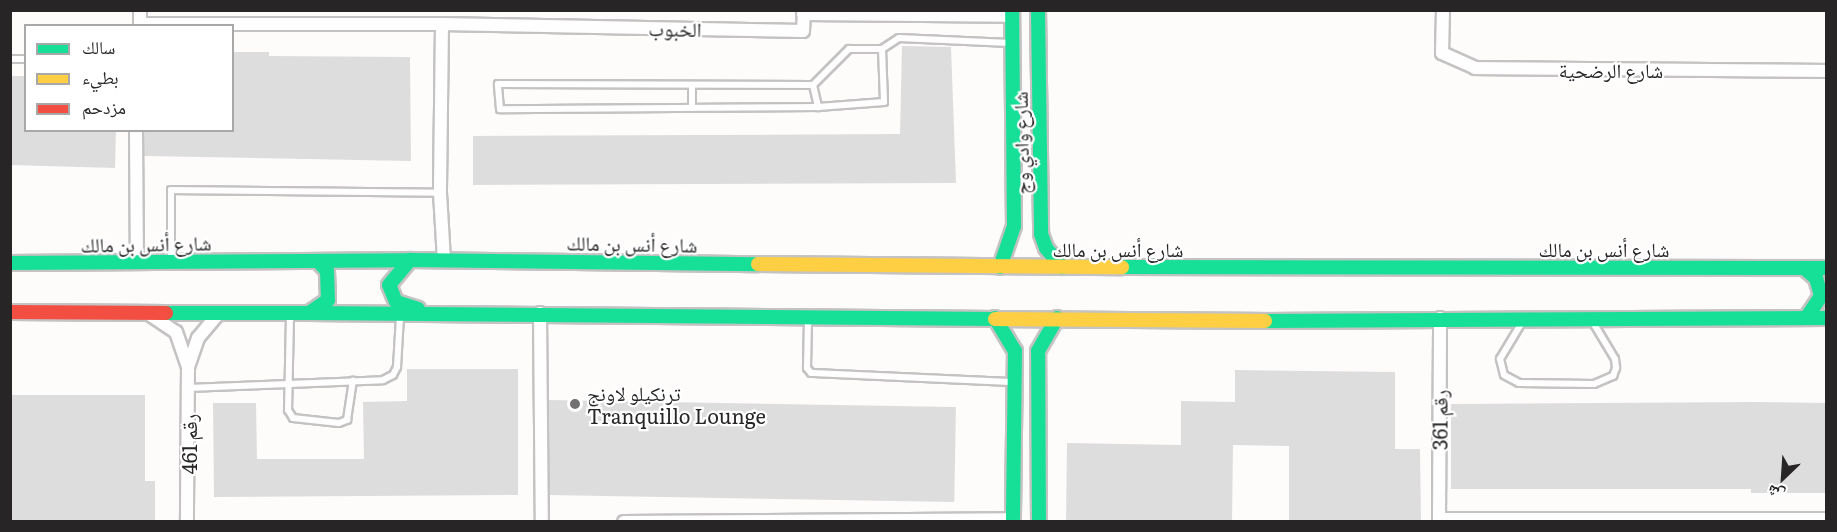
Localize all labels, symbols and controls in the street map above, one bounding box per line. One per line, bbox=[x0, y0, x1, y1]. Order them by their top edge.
street label: الخبوب bbox=[648, 16, 702, 40]
legend bbox=[24, 24, 234, 132]
text: سالك bbox=[82, 33, 115, 60]
street label: شارع الرضحية bbox=[1559, 57, 1663, 81]
text: بطيء bbox=[82, 63, 119, 90]
street label: شارع وادي وج bbox=[1007, 91, 1033, 195]
text: مزدحم bbox=[82, 93, 126, 120]
street label: شارع أنس بن مالك bbox=[80, 230, 212, 256]
street label: شارع أنس بن مالك bbox=[566, 230, 698, 256]
street label: شارع أنس بن مالك bbox=[1053, 236, 1183, 260]
street label: شارع أنس بن مالك bbox=[1539, 236, 1669, 260]
place label: ترنكيلو لاونج Tranquillo Lounge bbox=[587, 380, 766, 427]
street label: رقم 361 bbox=[1427, 390, 1451, 450]
marker: ترنكيلو لاونج Tranquillo Lounge bbox=[568, 397, 582, 411]
street label: رقم 461 bbox=[176, 414, 200, 474]
north arrow bbox=[1753, 448, 1813, 508]
text: ش bbox=[1763, 480, 1788, 509]

